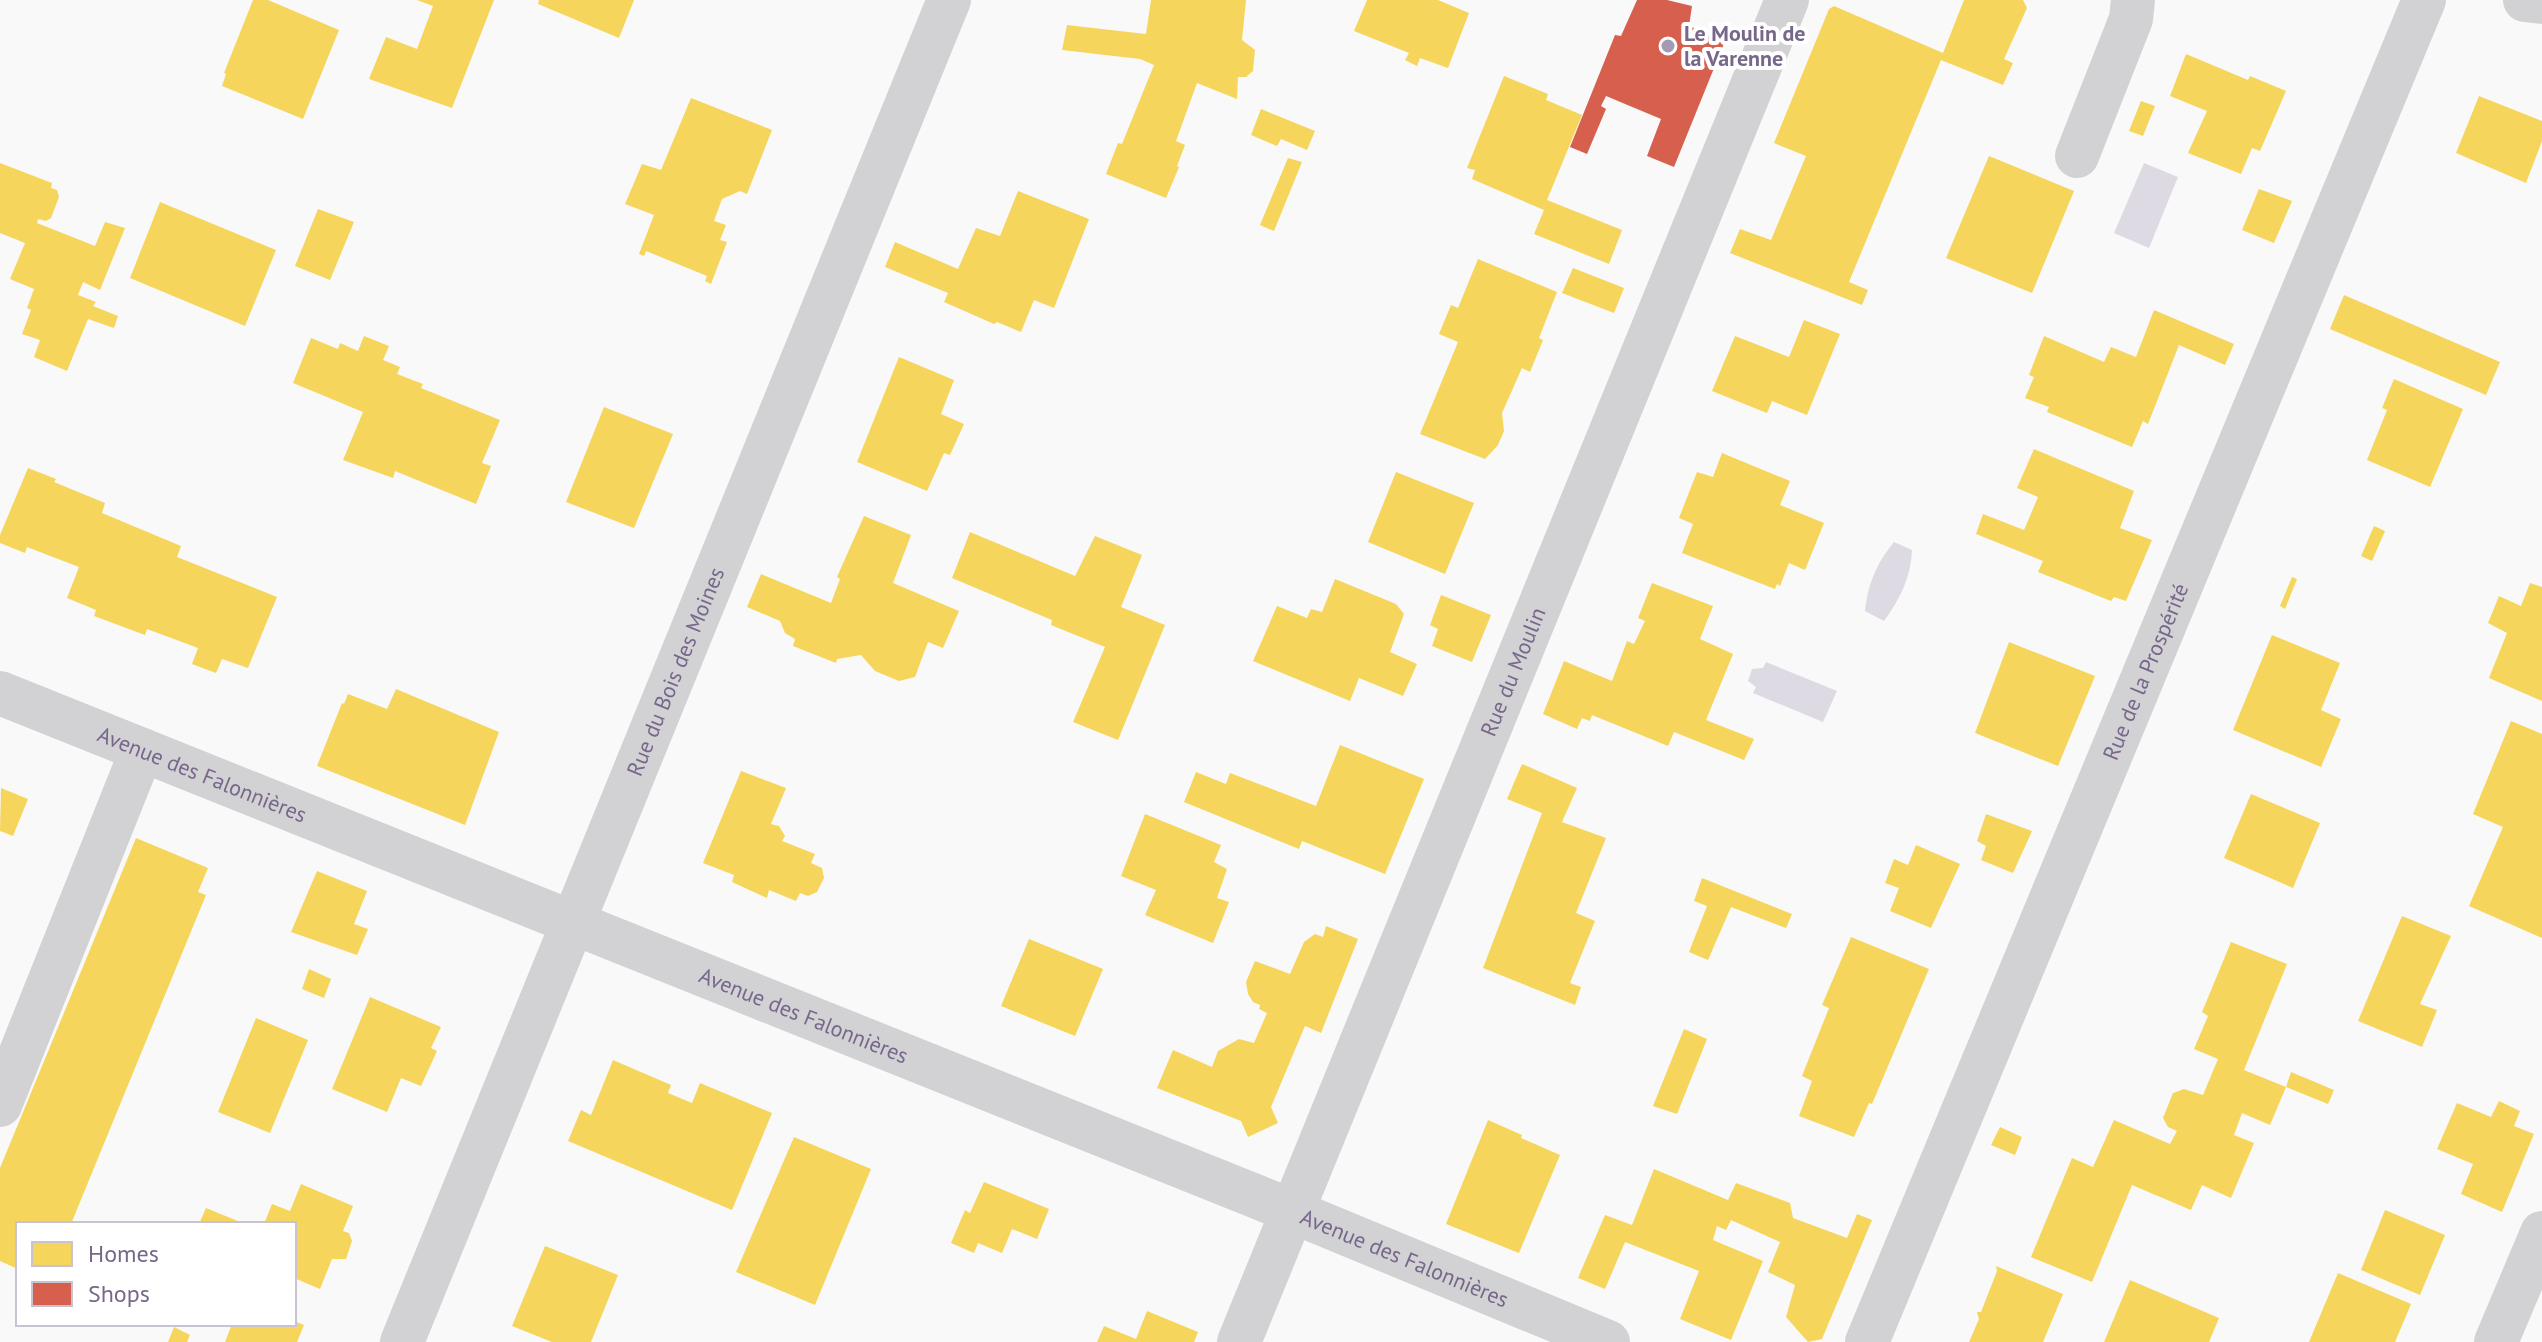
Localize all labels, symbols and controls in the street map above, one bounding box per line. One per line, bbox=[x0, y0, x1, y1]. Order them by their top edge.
place label: Le Moulin de la Varenne bbox=[1684, 19, 1806, 72]
marker: Le Moulin de la Varenne bbox=[1659, 37, 1677, 55]
street label: Rue du Bois des Moines bbox=[620, 563, 730, 780]
street label: Rue de la Prospérité bbox=[2096, 579, 2194, 764]
street label: Rue du Moulin bbox=[1474, 603, 1552, 740]
street label: Avenue des Falonnières bbox=[94, 720, 311, 828]
street label: Avenue des Falonnières bbox=[695, 961, 912, 1070]
street label: Avenue des Falonnières bbox=[1297, 1202, 1513, 1313]
legend bbox=[16, 1222, 296, 1326]
text: Homes bbox=[88, 1238, 159, 1269]
text: Shops bbox=[88, 1278, 150, 1309]

